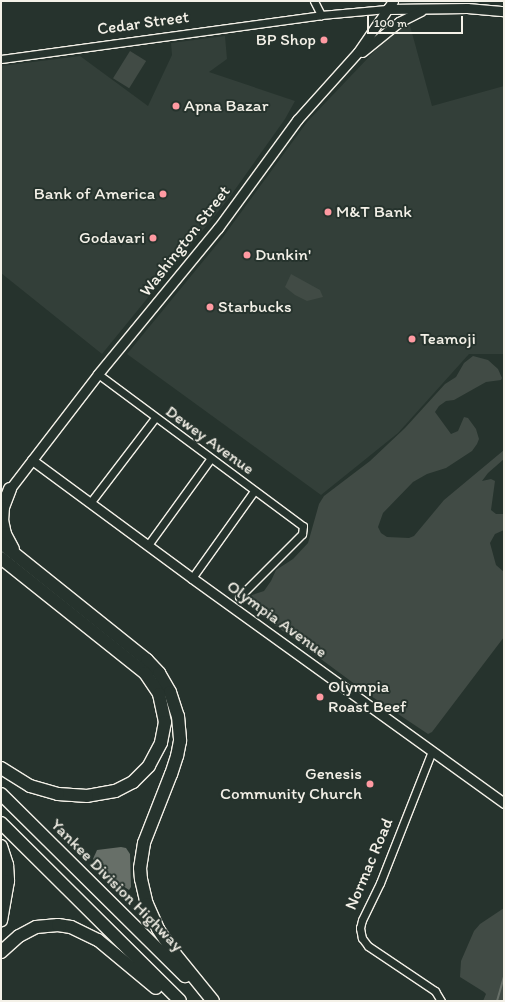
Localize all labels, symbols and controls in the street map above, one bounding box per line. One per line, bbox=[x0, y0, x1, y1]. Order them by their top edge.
street label: Cedar Street bbox=[96, 7, 190, 39]
scale bar bbox=[369, 8, 465, 34]
text: 100 m bbox=[374, 16, 407, 30]
place label: BP Shop bbox=[256, 30, 316, 50]
marker: BP Shop bbox=[319, 35, 329, 45]
place label: Apna Bazar bbox=[184, 96, 268, 116]
marker: Apna Bazar bbox=[171, 101, 181, 111]
street label: Washington Street bbox=[135, 181, 235, 301]
place label: Bank of America bbox=[33, 184, 155, 204]
marker: Bank of America bbox=[158, 189, 168, 199]
place label: M&T Bank bbox=[336, 202, 412, 222]
marker: M&T Bank bbox=[323, 207, 333, 217]
place label: Godavari bbox=[79, 228, 145, 248]
marker: Godavari bbox=[148, 233, 158, 243]
place label: Dunkin' bbox=[255, 245, 311, 265]
marker: Dunkin' bbox=[242, 250, 252, 260]
place label: Starbucks bbox=[218, 297, 292, 317]
marker: Starbucks bbox=[205, 302, 215, 312]
place label: Teamoji bbox=[420, 329, 476, 349]
marker: Teamoji bbox=[407, 334, 417, 344]
street label: Dewey Avenue bbox=[162, 401, 258, 479]
street label: Olympia Avenue bbox=[223, 576, 331, 662]
place label: Olympia Roast Beef bbox=[328, 677, 407, 717]
marker: Olympia Roast Beef bbox=[315, 692, 325, 702]
place label: Genesis Community Church bbox=[220, 764, 362, 804]
marker: Genesis Community Church bbox=[365, 779, 375, 789]
street label: Yankee Division Highway bbox=[46, 814, 188, 956]
street label: Normac Road bbox=[341, 815, 397, 913]

